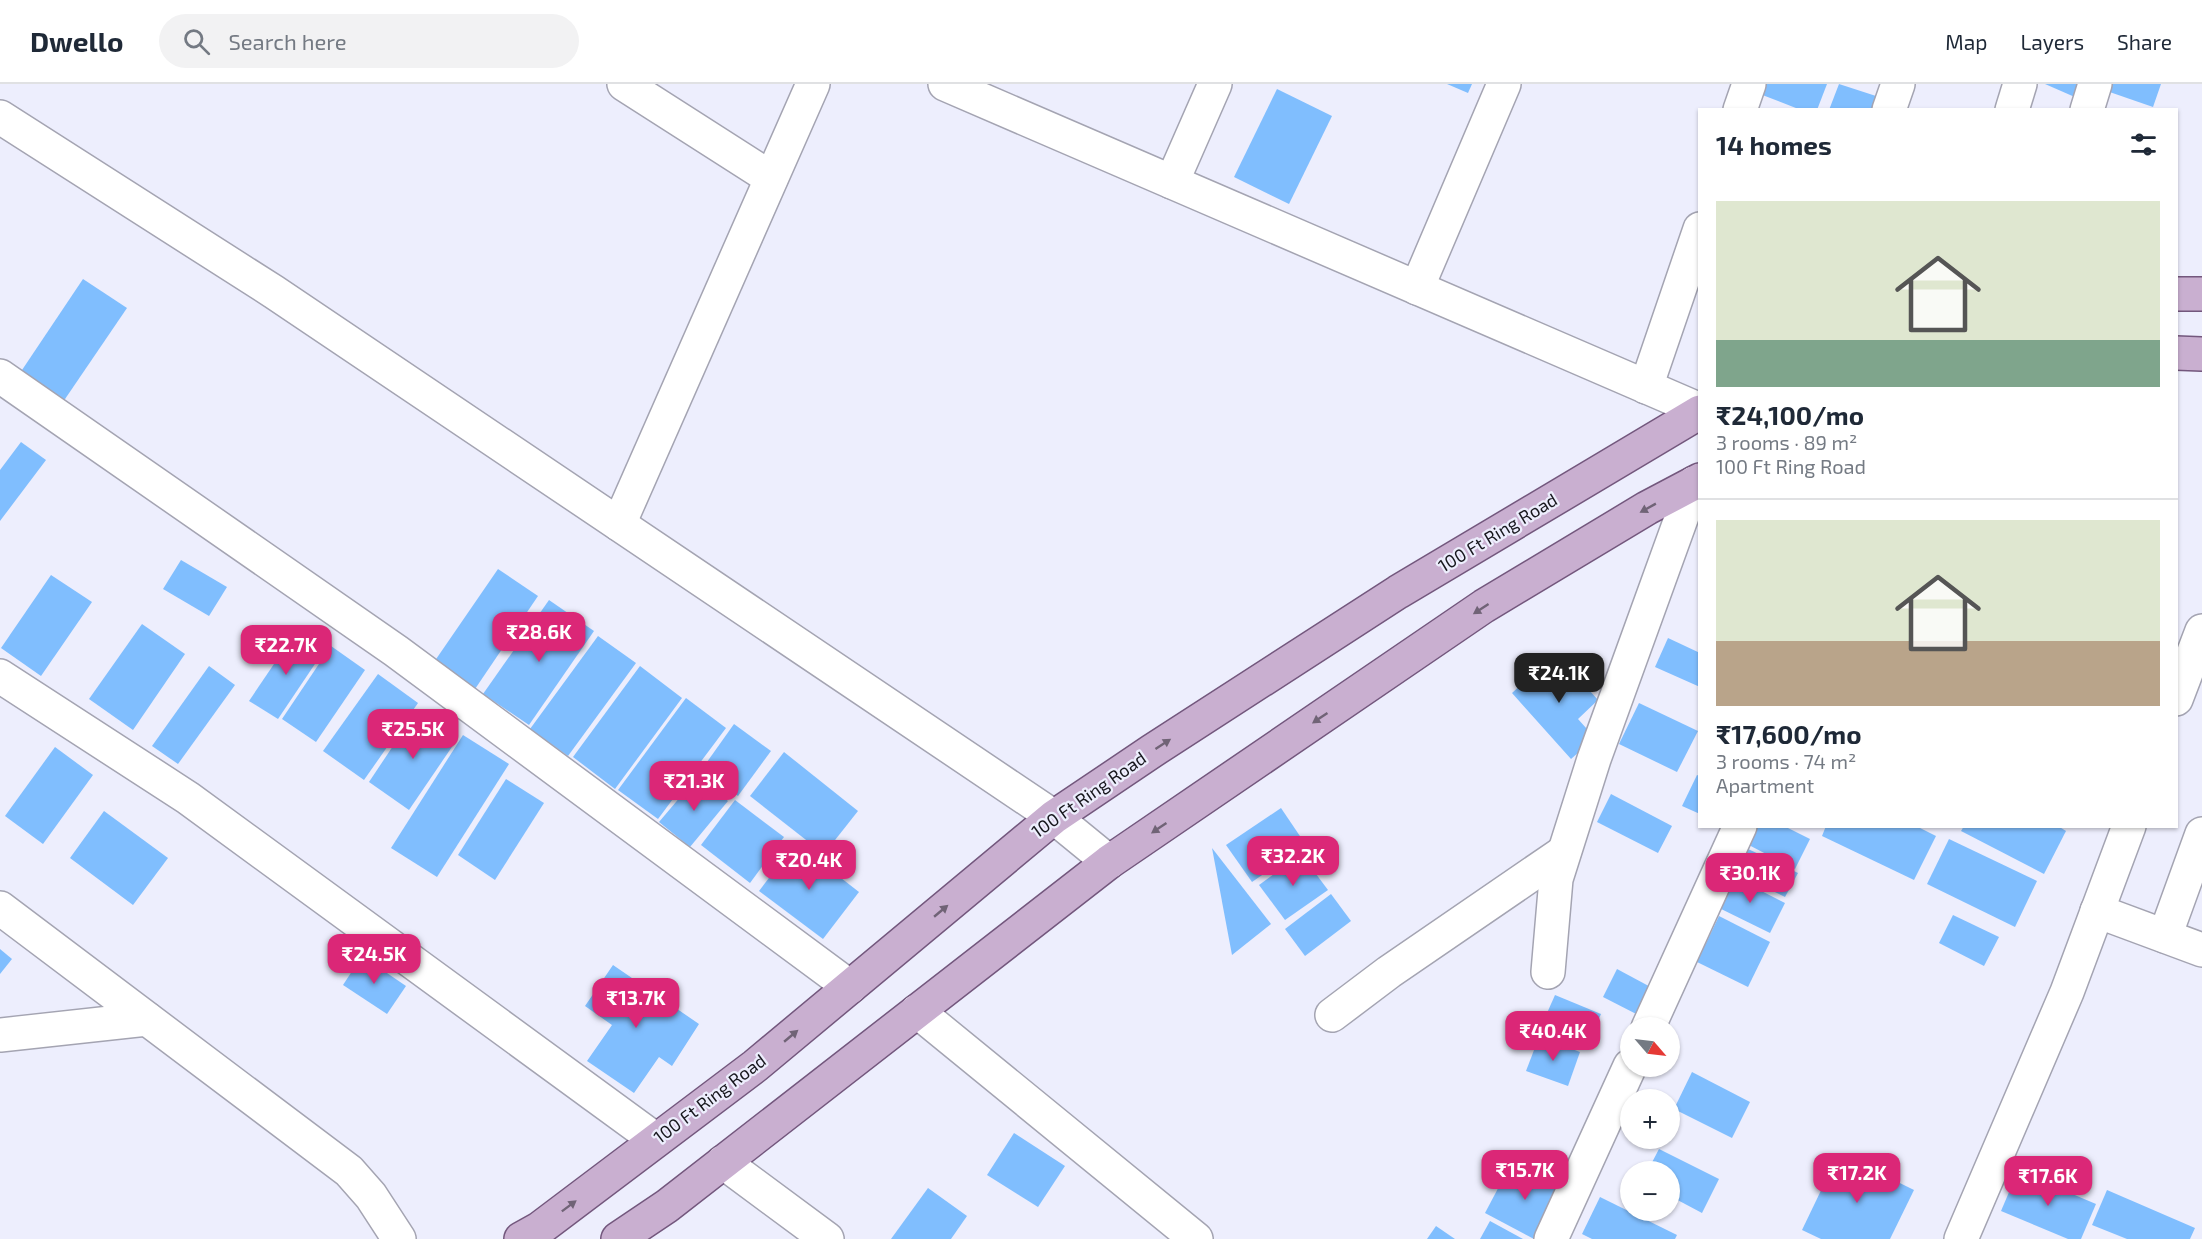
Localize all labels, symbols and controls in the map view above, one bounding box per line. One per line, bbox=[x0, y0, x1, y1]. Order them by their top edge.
search box bbox=[159, 14, 579, 68]
text: Dwello bbox=[30, 24, 123, 58]
icon: search bbox=[180, 25, 213, 58]
text: Search here bbox=[228, 28, 347, 54]
text: Map bbox=[1945, 29, 1987, 54]
text: Layers bbox=[2020, 29, 2084, 54]
text: Share bbox=[2117, 29, 2172, 54]
icon: filters bbox=[2127, 128, 2160, 161]
text: 14 homes bbox=[1716, 129, 1832, 160]
icon: home bbox=[1884, 240, 1992, 348]
text: ₹24,100/mo bbox=[1716, 399, 1864, 430]
text: 3 rooms · 89 m² bbox=[1716, 430, 1857, 454]
text: 100 Ft Ring Road bbox=[1716, 454, 1866, 478]
street label: 100 Ft Ring Road bbox=[1434, 488, 1561, 576]
one-way arrow bbox=[1640, 502, 1656, 513]
icon: home bbox=[1884, 559, 1992, 667]
one-way arrow bbox=[1473, 603, 1489, 614]
pin: ₹28.6K bbox=[490, 612, 588, 663]
text: ₹28.6K bbox=[506, 619, 572, 643]
pin: ₹22.7K bbox=[237, 625, 335, 676]
text: ₹22.7K bbox=[255, 632, 317, 656]
pin: ₹24.1K bbox=[1510, 653, 1608, 704]
text: ₹24.1K bbox=[1528, 660, 1590, 684]
pin: ₹25.5K bbox=[364, 709, 462, 760]
one-way arrow bbox=[1312, 712, 1328, 723]
text: ₹25.5K bbox=[381, 716, 445, 740]
text: ₹17,600/mo bbox=[1716, 718, 1861, 749]
one-way arrow bbox=[1155, 738, 1171, 749]
street label: 100 Ft Ring Road bbox=[1027, 746, 1150, 842]
text: 3 rooms · 74 m² bbox=[1716, 749, 1856, 773]
pin: ₹21.3K bbox=[645, 761, 743, 812]
text: ₹21.3K bbox=[664, 768, 724, 792]
text: Apartment bbox=[1716, 773, 1814, 797]
one-way arrow bbox=[1151, 822, 1167, 834]
pin: ₹32.2K bbox=[1244, 836, 1342, 887]
pin: ₹20.4K bbox=[760, 840, 858, 891]
text: ₹32.2K bbox=[1261, 843, 1325, 867]
text: ₹20.4K bbox=[776, 847, 842, 871]
pin: ₹30.1K bbox=[1701, 853, 1799, 904]
text: ₹30.1K bbox=[1719, 860, 1781, 884]
one-way arrow bbox=[933, 905, 948, 918]
pin: ₹24.5K bbox=[325, 934, 423, 985]
text: ₹24.5K bbox=[342, 941, 406, 965]
pin: ₹13.7K bbox=[587, 978, 685, 1029]
text: ₹13.7K bbox=[606, 985, 666, 1009]
pin: ₹40.4K bbox=[1504, 1011, 1602, 1062]
north arrow bbox=[1620, 1017, 1680, 1077]
map controls bbox=[1620, 1017, 1680, 1221]
text: ₹40.4K bbox=[1519, 1018, 1587, 1042]
one-way arrow bbox=[783, 1030, 798, 1043]
street label: 100 Ft Ring Road bbox=[649, 1049, 770, 1148]
button: + bbox=[1620, 1089, 1680, 1149]
pin: ₹15.7K bbox=[1476, 1150, 1574, 1201]
pin: ₹17.2K bbox=[1808, 1153, 1906, 1204]
pin: ₹17.6K bbox=[1999, 1156, 2097, 1207]
text: ₹15.7K bbox=[1496, 1157, 1554, 1181]
text: ₹17.2K bbox=[1827, 1160, 1887, 1184]
button: − bbox=[1620, 1161, 1680, 1221]
text: ₹17.6K bbox=[2018, 1163, 2078, 1187]
one-way arrow bbox=[562, 1200, 577, 1212]

